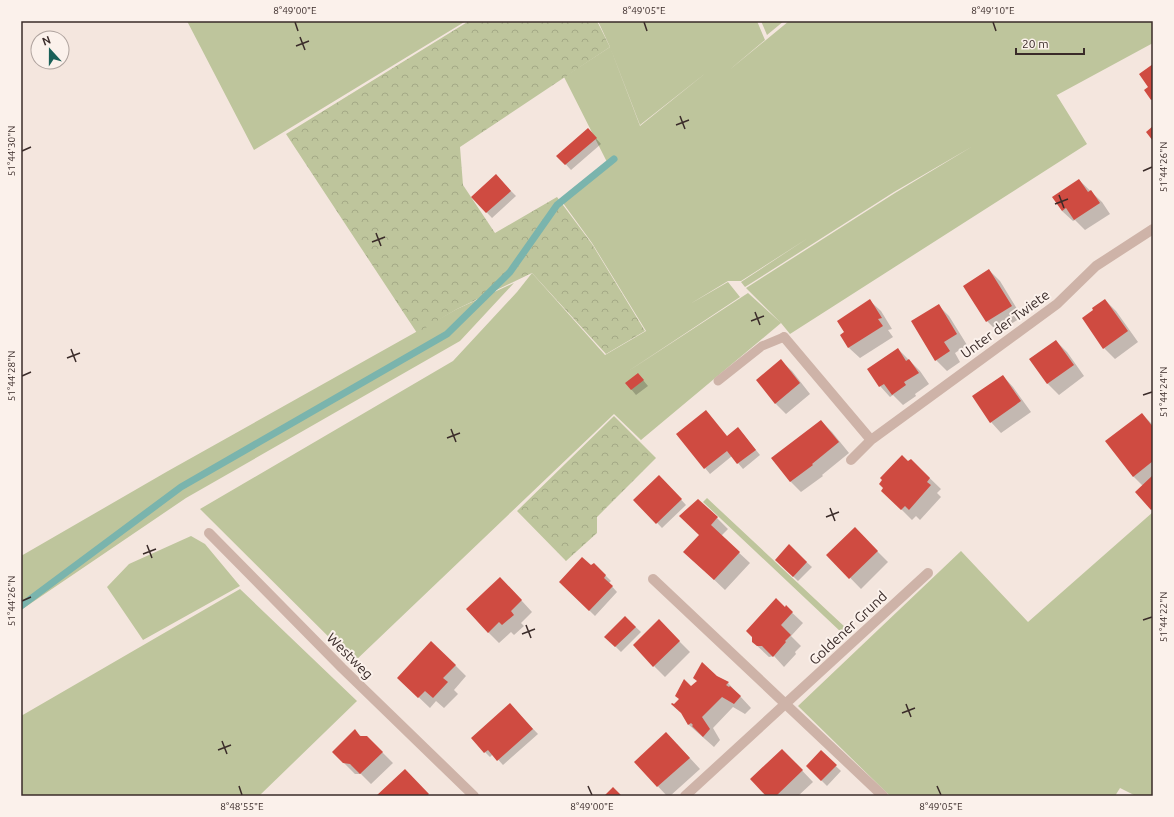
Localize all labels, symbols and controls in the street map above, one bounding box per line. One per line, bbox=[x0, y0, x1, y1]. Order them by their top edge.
text: 8°49'00"E bbox=[273, 5, 317, 16]
text: 8°49'05"E bbox=[622, 5, 666, 16]
text: 8°49'10"E bbox=[971, 5, 1015, 16]
north arrow bbox=[30, 30, 70, 70]
scale bar bbox=[1016, 30, 1084, 56]
text: N bbox=[40, 34, 52, 48]
text: 20 m bbox=[1022, 37, 1049, 50]
text: 51°44'30"N bbox=[6, 126, 17, 176]
text: 51°44'26"N bbox=[1158, 142, 1169, 192]
street label: Unter der Twiete bbox=[958, 286, 1052, 362]
text: 51°44'28"N bbox=[6, 351, 17, 401]
text: 51°44'24"N bbox=[1158, 367, 1169, 417]
text: 51°44'26"N bbox=[6, 576, 17, 626]
street label: Goldener Grund bbox=[806, 588, 890, 668]
text: 51°44'22"N bbox=[1158, 592, 1169, 642]
street label: Westweg bbox=[324, 630, 376, 682]
text: 8°48'55"E bbox=[220, 801, 264, 812]
text: 8°49'00"E bbox=[570, 801, 614, 812]
text: 8°49'05"E bbox=[919, 801, 963, 812]

